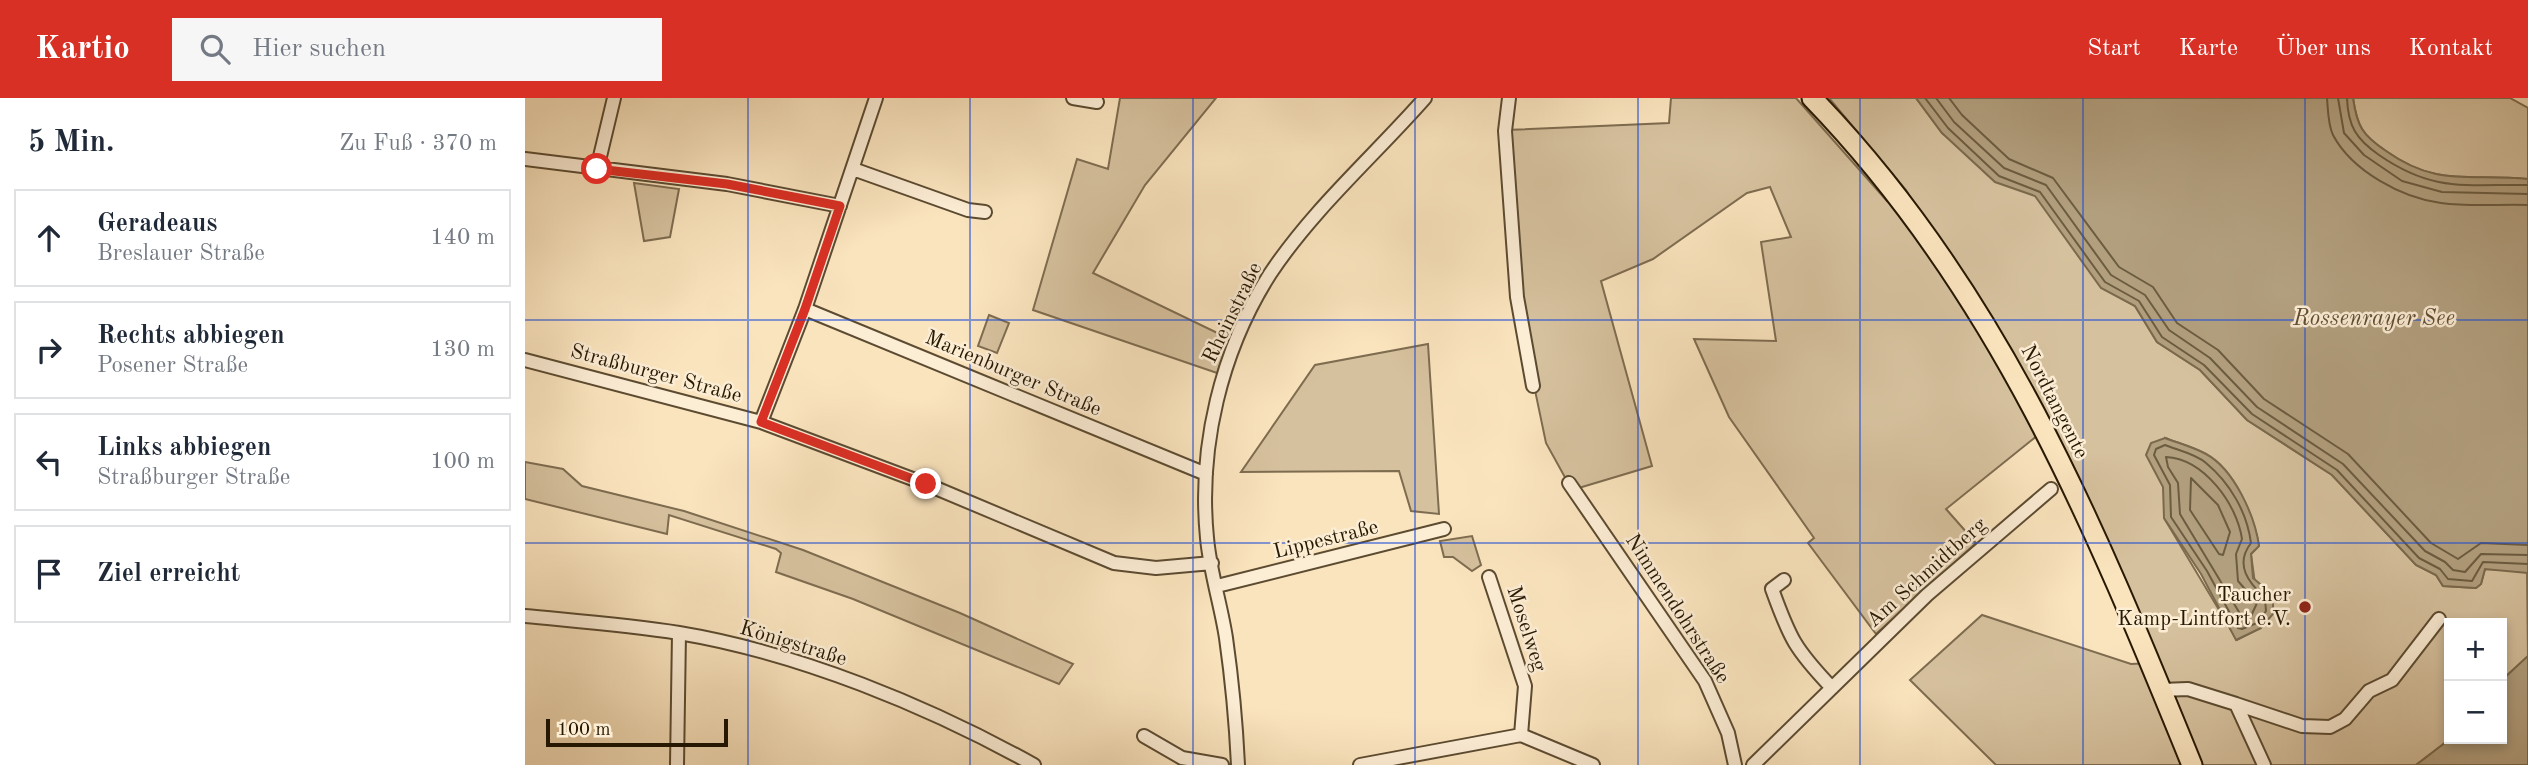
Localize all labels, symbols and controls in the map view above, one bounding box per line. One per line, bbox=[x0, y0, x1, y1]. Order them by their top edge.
search box bbox=[172, 18, 662, 81]
icon: search bbox=[196, 30, 234, 68]
text: Kartio bbox=[35, 33, 130, 66]
text: Hier suchen bbox=[252, 36, 386, 62]
text: Start bbox=[2087, 37, 2141, 61]
text: Karte bbox=[2179, 37, 2238, 61]
text: Über uns bbox=[2276, 37, 2371, 61]
text: Kontakt bbox=[2409, 37, 2493, 61]
text: 5 Min. bbox=[28, 128, 114, 158]
text: Zu Fuß · 370 m bbox=[339, 132, 497, 155]
route start bbox=[581, 153, 612, 184]
text: Geradeaus bbox=[97, 211, 217, 237]
icon: ahead bbox=[30, 219, 68, 257]
text: 140 m bbox=[430, 226, 495, 249]
text: Breslauer Straße bbox=[97, 242, 265, 265]
street label: Rheinstraße bbox=[1200, 259, 1266, 367]
water label: Rossenrayer See bbox=[2292, 307, 2455, 331]
text: Rechts abbiegen bbox=[97, 323, 285, 349]
street label: Marienburger Straße bbox=[922, 327, 1104, 421]
icon: right bbox=[30, 331, 68, 369]
text: 130 m bbox=[430, 338, 495, 361]
street label: Straßburger Straße bbox=[568, 341, 744, 407]
street label: Nordtangente bbox=[2016, 342, 2092, 462]
text: Posener Straße bbox=[97, 354, 248, 377]
text: Links abbiegen bbox=[97, 435, 271, 461]
icon: left bbox=[30, 443, 68, 481]
text: 100 m bbox=[430, 450, 495, 473]
text: Straßburger Straße bbox=[97, 466, 290, 489]
route end bbox=[910, 468, 941, 499]
street label: Am Schmidtberg bbox=[1863, 513, 1991, 632]
street label: Lippestraße bbox=[1271, 517, 1381, 563]
street label: Nimmendohrstraße bbox=[1621, 530, 1733, 688]
icon: arrive bbox=[30, 555, 68, 593]
text: Ziel erreicht bbox=[97, 561, 240, 587]
street label: Moselweg bbox=[1502, 584, 1550, 675]
place label: Taucher Kamp-Lintfort e.V. bbox=[2117, 585, 2291, 630]
marker: Taucher Kamp-Lintfort e.V. bbox=[2297, 599, 2313, 615]
street label: Königstraße bbox=[737, 618, 849, 670]
map controls bbox=[2444, 618, 2507, 744]
button: + bbox=[2444, 618, 2507, 681]
button: − bbox=[2444, 681, 2507, 744]
scale bar bbox=[546, 716, 728, 748]
text: 100 m bbox=[557, 721, 610, 740]

